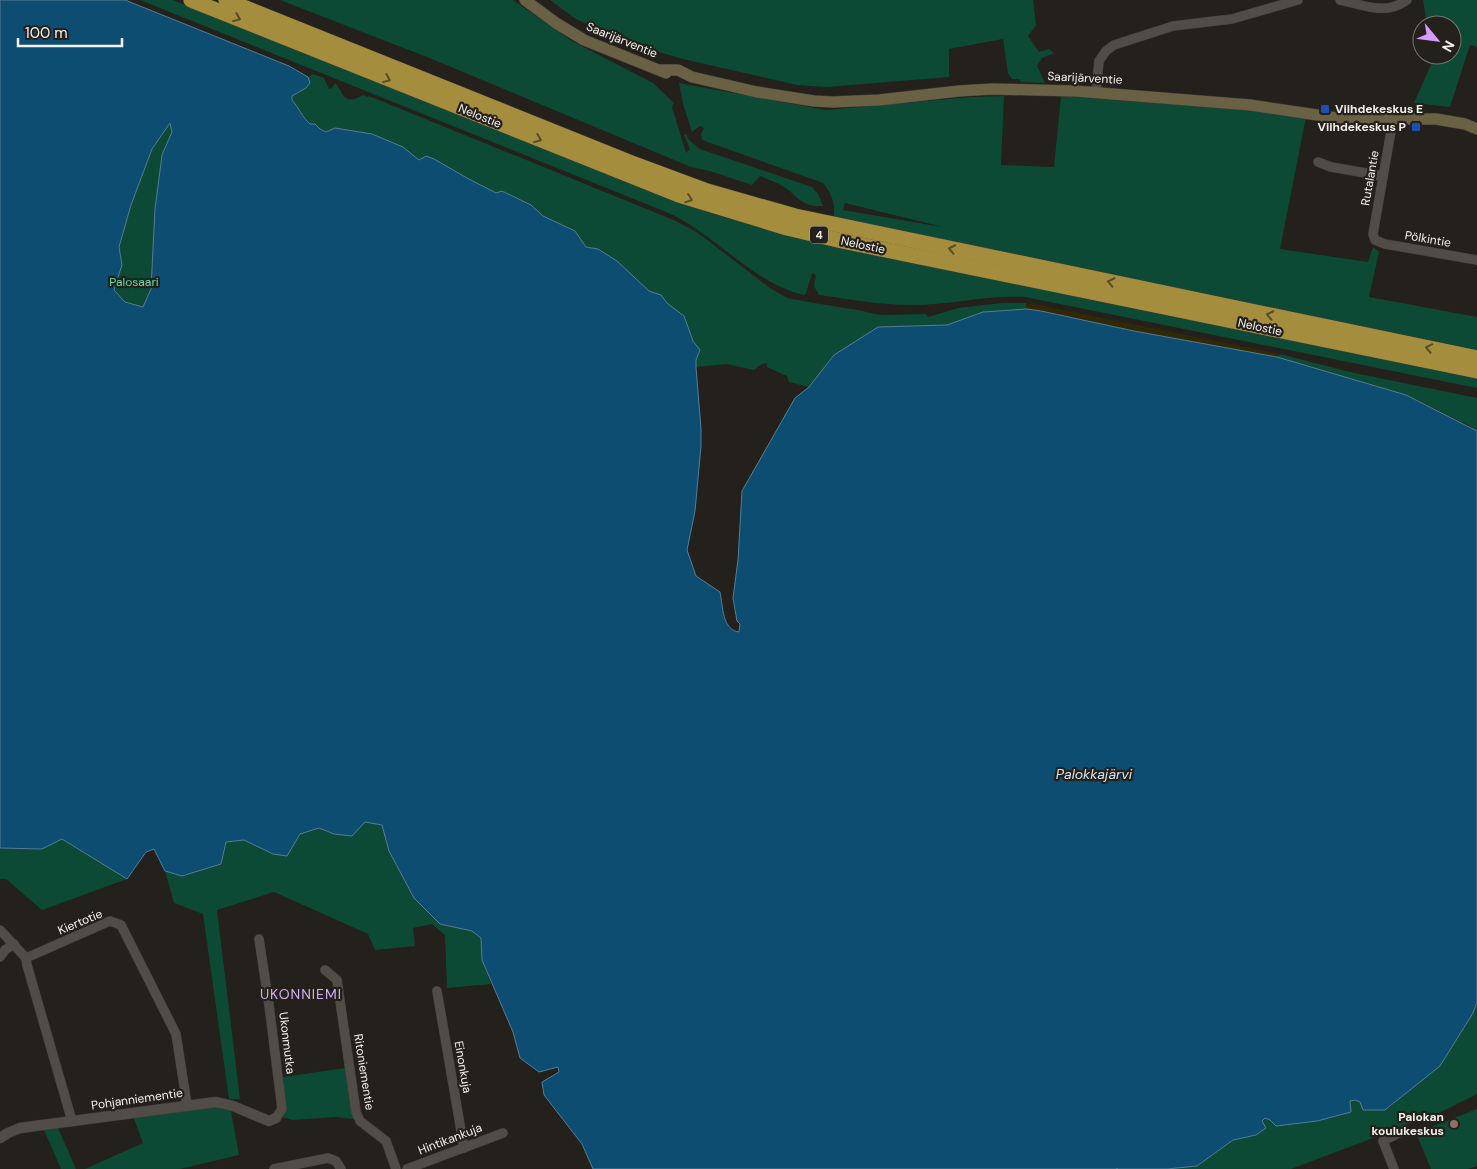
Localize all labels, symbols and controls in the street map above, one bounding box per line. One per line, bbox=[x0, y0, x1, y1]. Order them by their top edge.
one-way arrow bbox=[232, 12, 240, 22]
scale bar bbox=[18, 15, 121, 47]
north arrow bbox=[1412, 15, 1462, 65]
street label: Saarijärventie bbox=[584, 18, 660, 62]
text: 100 m bbox=[25, 23, 68, 43]
text: N bbox=[1438, 37, 1459, 55]
street label: Saarijärventie bbox=[1047, 68, 1123, 88]
one-way arrow bbox=[382, 73, 391, 83]
street label: Nelostie bbox=[456, 100, 504, 132]
place label: Viihdekeskus E bbox=[1335, 101, 1423, 117]
marker: Viihdekeskus E bbox=[1319, 103, 1331, 115]
place label: Viihdekeskus P bbox=[1318, 119, 1406, 135]
marker: Viihdekeskus P bbox=[1410, 121, 1422, 133]
one-way arrow bbox=[533, 133, 542, 144]
street label: Rutalantie bbox=[1357, 149, 1383, 207]
one-way arrow bbox=[685, 193, 693, 203]
road number: 4 bbox=[810, 226, 828, 244]
street label: Pölkintie bbox=[1404, 227, 1453, 251]
street label: Nelostie bbox=[839, 232, 887, 258]
one-way arrow bbox=[947, 244, 956, 255]
park label: Palosaari bbox=[109, 274, 159, 290]
one-way arrow bbox=[1107, 277, 1116, 288]
one-way arrow bbox=[1266, 310, 1275, 321]
street label: Nelostie bbox=[1236, 314, 1284, 340]
one-way arrow bbox=[1425, 343, 1434, 354]
water label: Palokkajärvi bbox=[1056, 765, 1133, 783]
street label: Kiertotie bbox=[55, 905, 105, 939]
district label: UKONNIEMI bbox=[260, 985, 342, 1003]
street label: Ukonmutka bbox=[275, 1011, 299, 1075]
street label: Ritoniementie bbox=[350, 1033, 378, 1111]
street label: Einonkuja bbox=[451, 1040, 475, 1094]
street label: Pohjanniementie bbox=[90, 1085, 184, 1113]
place label: Palokan koulukeskus bbox=[1372, 1109, 1444, 1139]
marker: Palokan koulukeskus bbox=[1448, 1118, 1460, 1130]
street label: Hintikankuja bbox=[416, 1119, 484, 1159]

